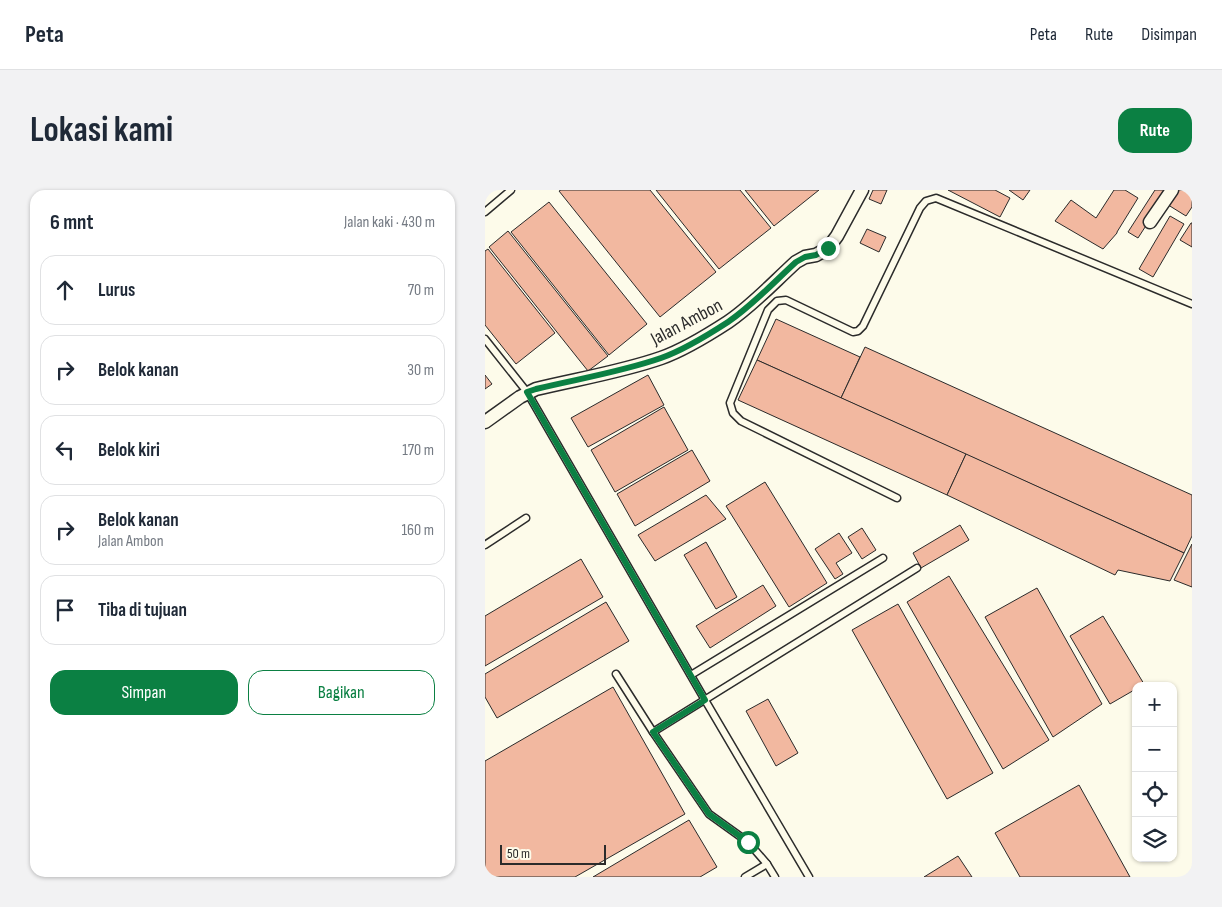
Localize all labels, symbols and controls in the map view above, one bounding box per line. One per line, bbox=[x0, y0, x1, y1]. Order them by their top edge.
text: Peta bbox=[25, 20, 64, 49]
text: Peta bbox=[1030, 24, 1057, 45]
text: Rute bbox=[1085, 24, 1113, 45]
text: Disimpan bbox=[1141, 24, 1197, 45]
button: Rute bbox=[1118, 108, 1192, 153]
text: Lokasi kami bbox=[30, 109, 173, 152]
text: 6 mnt bbox=[50, 210, 93, 235]
text: Jalan kaki · 430 m bbox=[344, 213, 435, 232]
route end bbox=[817, 237, 840, 260]
icon: ahead bbox=[51, 276, 79, 304]
text: Lurus bbox=[98, 279, 135, 302]
text: 70 m bbox=[408, 281, 434, 300]
street label: Jalan Ambon bbox=[646, 294, 726, 351]
icon: right bbox=[51, 356, 79, 384]
text: Belok kanan bbox=[98, 359, 179, 382]
text: 30 m bbox=[407, 361, 434, 380]
icon: left bbox=[51, 436, 79, 464]
text: Belok kiri bbox=[98, 439, 160, 462]
text: 170 m bbox=[402, 441, 434, 460]
text: Belok kanan bbox=[98, 509, 179, 532]
icon: right bbox=[51, 516, 79, 544]
text: 160 m bbox=[401, 521, 434, 540]
text: Jalan Ambon bbox=[98, 532, 164, 551]
icon: arrive bbox=[51, 596, 79, 624]
text: Tiba di tujuan bbox=[98, 599, 187, 622]
button: Simpan bbox=[50, 670, 238, 715]
button: Bagikan bbox=[248, 670, 435, 715]
map controls bbox=[1132, 682, 1177, 862]
button: + bbox=[1132, 682, 1177, 727]
button: − bbox=[1132, 727, 1177, 772]
button: locate bbox=[1132, 772, 1177, 817]
button: layers bbox=[1132, 817, 1177, 862]
route start bbox=[737, 831, 760, 854]
scale bar bbox=[500, 842, 606, 865]
text: 50 m bbox=[507, 845, 530, 862]

